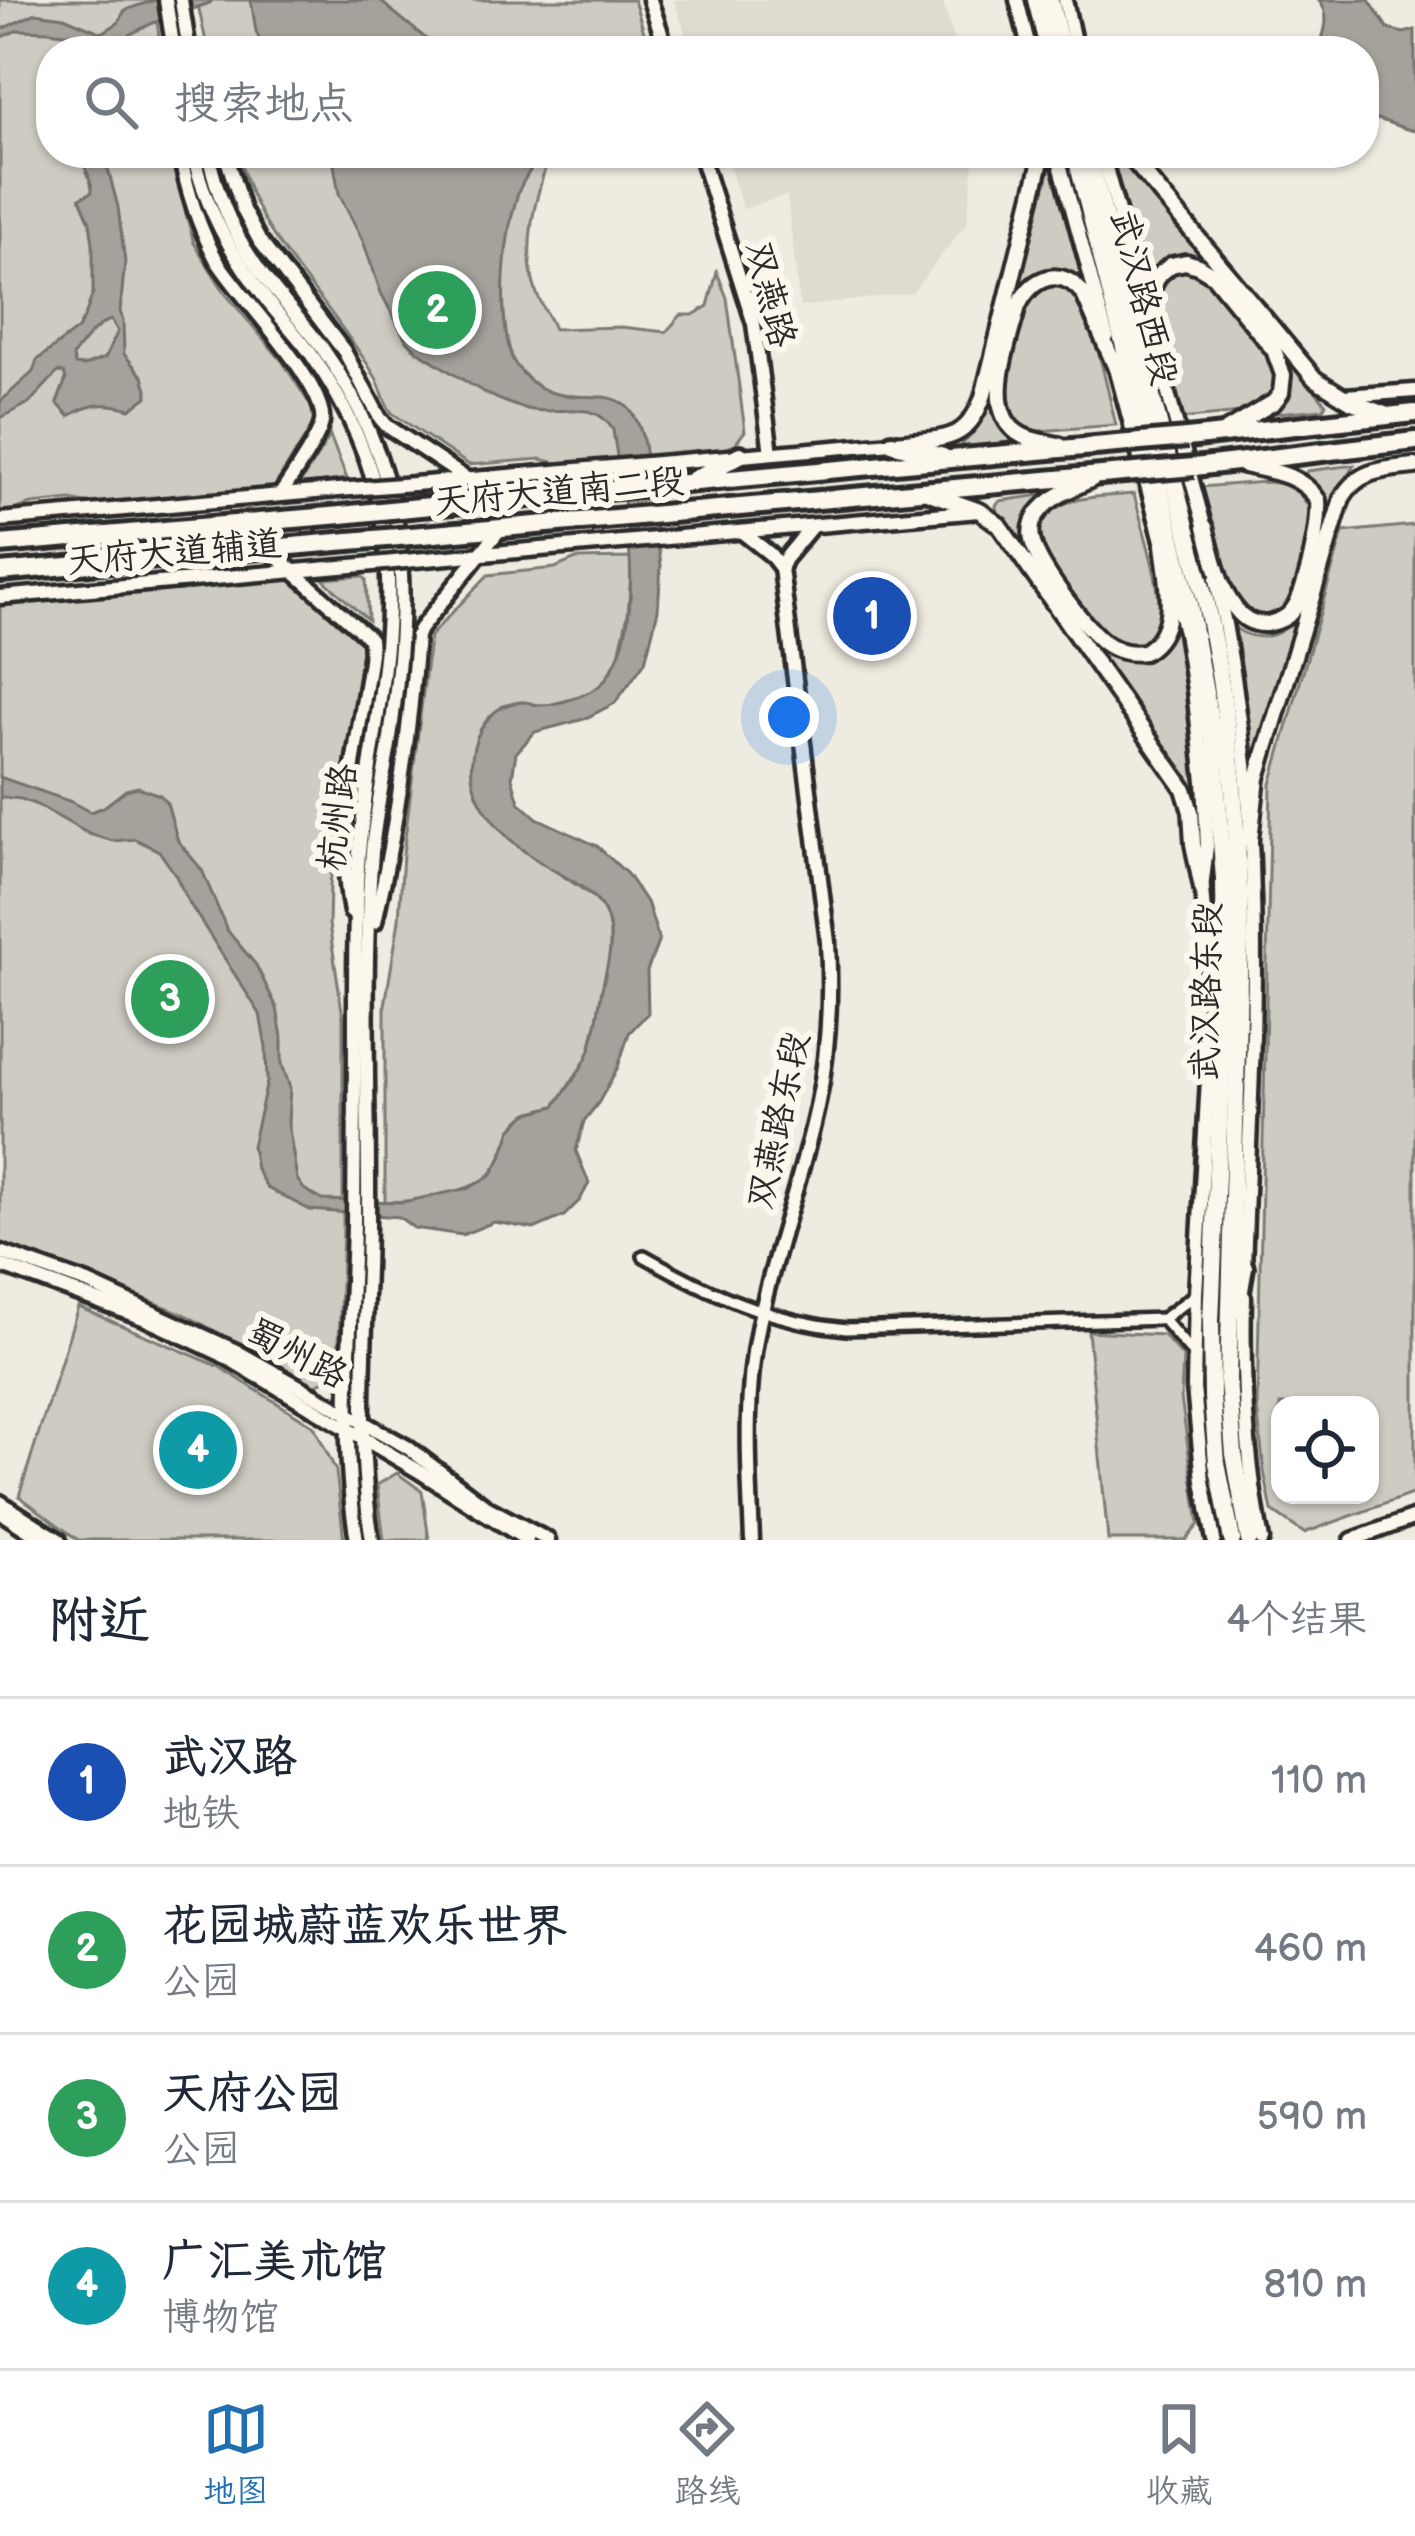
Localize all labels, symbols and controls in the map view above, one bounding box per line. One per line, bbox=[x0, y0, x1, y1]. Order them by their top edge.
search box bbox=[36, 36, 1379, 168]
icon: search bbox=[78, 69, 144, 135]
text: 搜索地点 bbox=[174, 77, 354, 132]
street label: 武汉路西段 bbox=[1100, 205, 1185, 390]
street label: 双燕路 bbox=[736, 237, 804, 352]
pin: 2 bbox=[398, 265, 476, 355]
street label: 天府大道南二段 bbox=[432, 460, 687, 525]
street label: 天府大道辅道 bbox=[65, 523, 284, 584]
pin: 1 bbox=[833, 571, 911, 661]
your location bbox=[759, 687, 819, 747]
street label: 杭州路 bbox=[311, 761, 366, 874]
street label: 武汉路东段 bbox=[1184, 902, 1231, 1082]
pin: 3 bbox=[131, 954, 209, 1044]
street label: 双燕路东段 bbox=[740, 1028, 819, 1213]
street label: 蜀州路 bbox=[239, 1310, 355, 1399]
map controls bbox=[1271, 1396, 1379, 1504]
button: locate bbox=[1271, 1396, 1379, 1504]
pin: 4 bbox=[159, 1405, 237, 1495]
text: 附近 bbox=[48, 1591, 150, 1652]
text: 4个结果 bbox=[1226, 1597, 1367, 1644]
text: 武汉路 bbox=[162, 1731, 297, 1786]
text: 1 bbox=[79, 1758, 95, 1805]
text: 110 m bbox=[1271, 1758, 1367, 1805]
text: 地铁 bbox=[162, 1791, 240, 1838]
text: 花园城蔚蓝欢乐世界 bbox=[162, 1899, 567, 1954]
text: 2 bbox=[75, 1926, 99, 1973]
text: 460 m bbox=[1254, 1926, 1367, 1973]
text: 公园 bbox=[162, 1959, 240, 2006]
text: 天府公园 bbox=[162, 2067, 342, 2122]
text: 3 bbox=[76, 2094, 98, 2141]
text: 590 m bbox=[1256, 2094, 1367, 2141]
text: 公园 bbox=[162, 2127, 240, 2174]
text: 广汇美术馆 bbox=[162, 2235, 387, 2290]
text: 4 bbox=[76, 2262, 98, 2309]
text: 810 m bbox=[1263, 2262, 1367, 2309]
text: 博物馆 bbox=[162, 2295, 279, 2342]
tab: 地图 bbox=[203, 2396, 269, 2512]
tab: 路线 bbox=[674, 2396, 740, 2512]
tab: 收藏 bbox=[1146, 2396, 1212, 2512]

